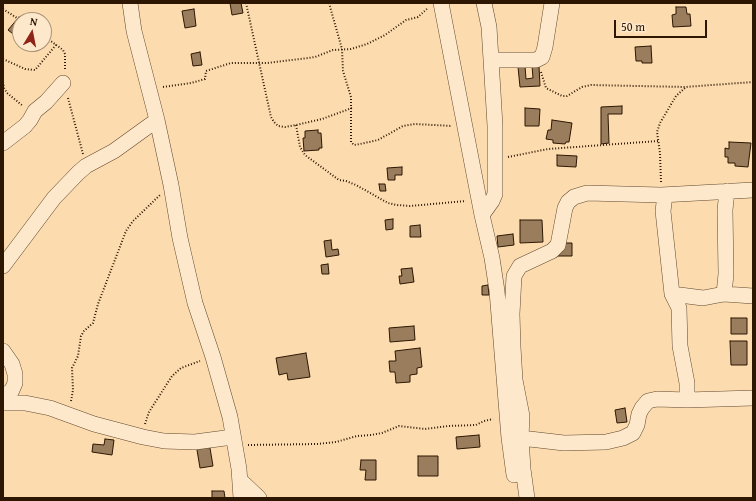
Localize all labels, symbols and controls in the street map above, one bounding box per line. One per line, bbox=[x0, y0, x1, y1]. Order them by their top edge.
north arrow bbox=[12, 12, 52, 52]
scale bar bbox=[616, 12, 709, 38]
text: N bbox=[29, 13, 39, 30]
text: 50 m bbox=[621, 18, 645, 35]

